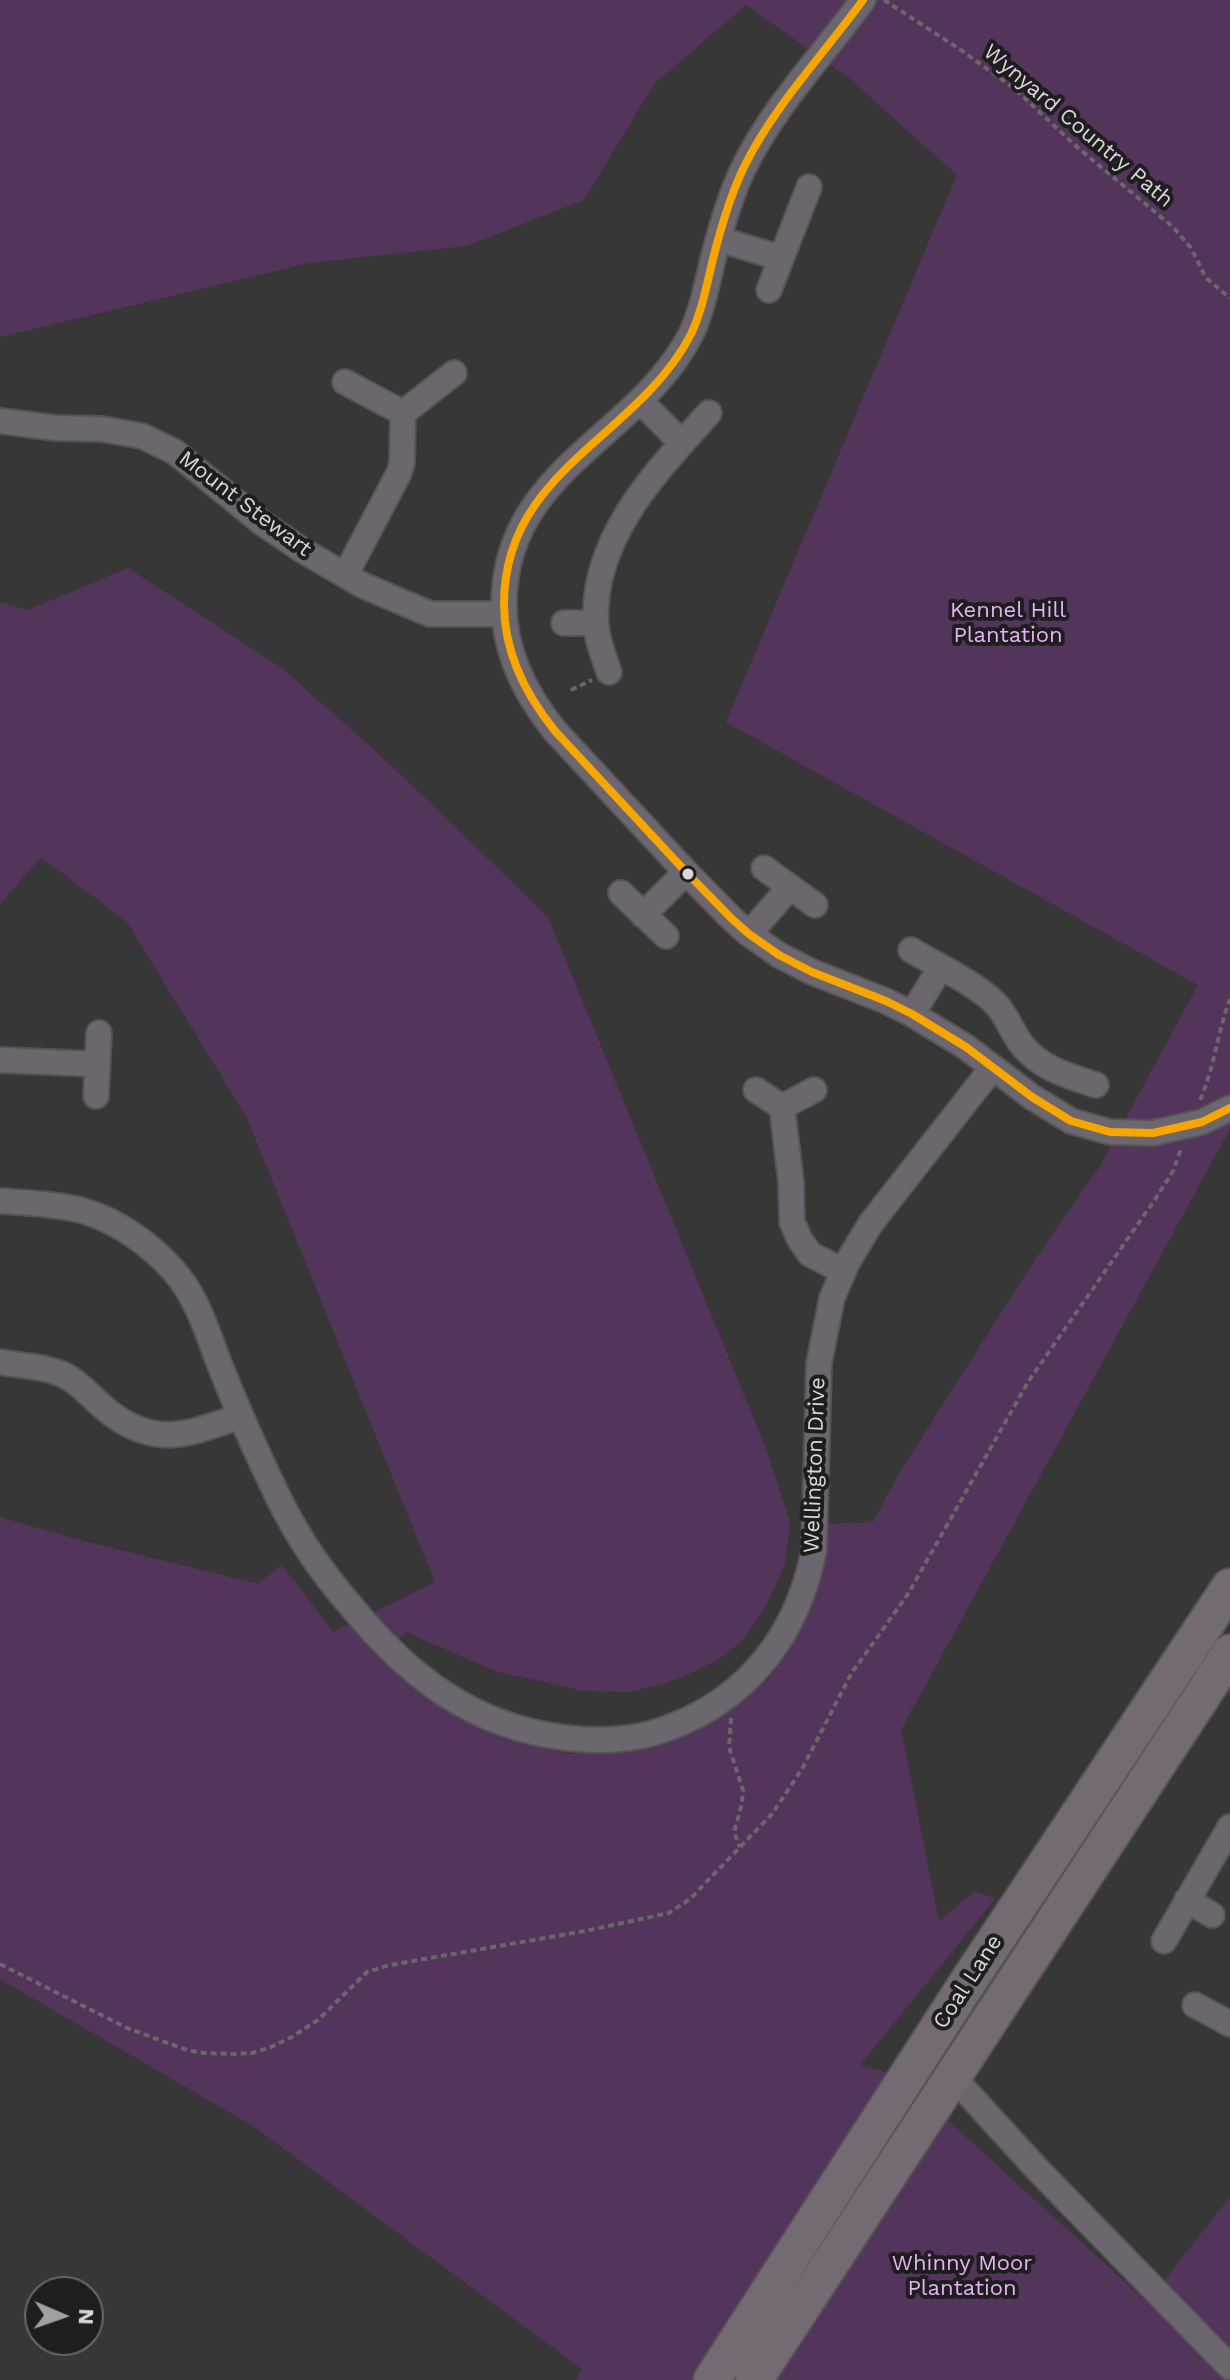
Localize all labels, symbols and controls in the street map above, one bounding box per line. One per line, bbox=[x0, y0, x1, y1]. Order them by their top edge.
street label: Wynyard Country Path bbox=[978, 39, 1178, 213]
street label: Mount Stewart bbox=[173, 445, 317, 563]
park label: Kennel Hill Plantation bbox=[950, 598, 1066, 650]
unlabelled marker bbox=[680, 866, 696, 882]
street label: Wellington Drive bbox=[799, 1377, 831, 1553]
street label: Coal Lane bbox=[928, 1930, 1008, 2034]
park label: Whinny Moor Plantation bbox=[892, 2251, 1032, 2302]
north arrow bbox=[24, 2276, 104, 2356]
text: N bbox=[74, 2308, 99, 2325]

